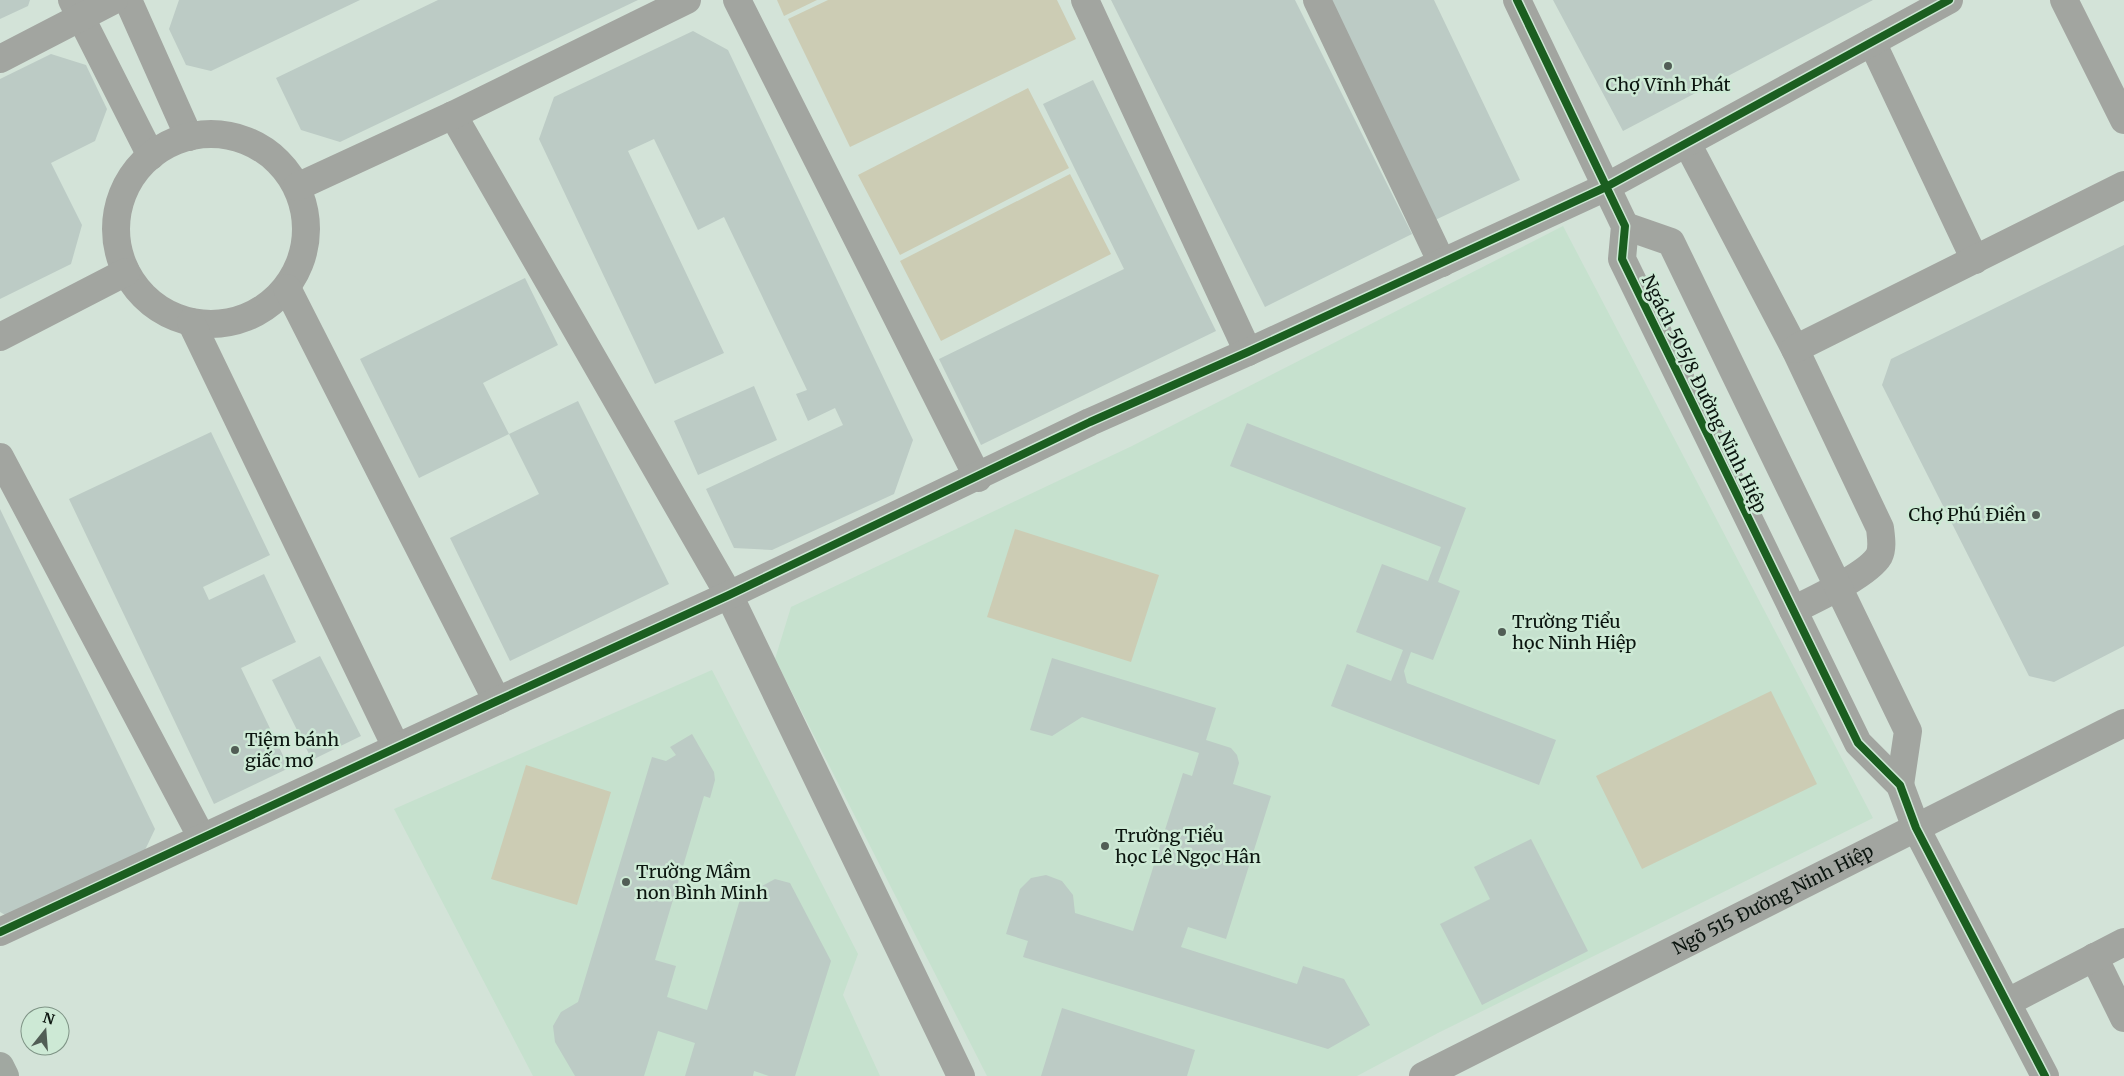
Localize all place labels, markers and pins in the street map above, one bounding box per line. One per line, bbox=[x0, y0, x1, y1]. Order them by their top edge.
marker: Chợ Vĩnh Phát bbox=[1662, 60, 1674, 72]
place label: Chợ Vĩnh Phát bbox=[1606, 73, 1730, 96]
place label: Chợ Phú Điền bbox=[1909, 503, 2026, 526]
marker: Chợ Phú Điền bbox=[2030, 509, 2042, 521]
place label: Trường Tiểu học Ninh Hiệp bbox=[1512, 610, 1636, 654]
marker: Trường Tiểu học Ninh Hiệp bbox=[1496, 626, 1508, 638]
place label: Tiệm bánh giấc mơ bbox=[245, 728, 339, 772]
marker: Tiệm bánh giấc mơ bbox=[229, 744, 241, 756]
place label: Trường Tiểu học Lê Ngọc Hân bbox=[1115, 824, 1261, 868]
marker: Trường Tiểu học Lê Ngọc Hân bbox=[1099, 840, 1111, 852]
place label: Trường Mầm non Bình Minh bbox=[636, 860, 768, 904]
marker: Trường Mầm non Bình Minh bbox=[620, 876, 632, 888]

